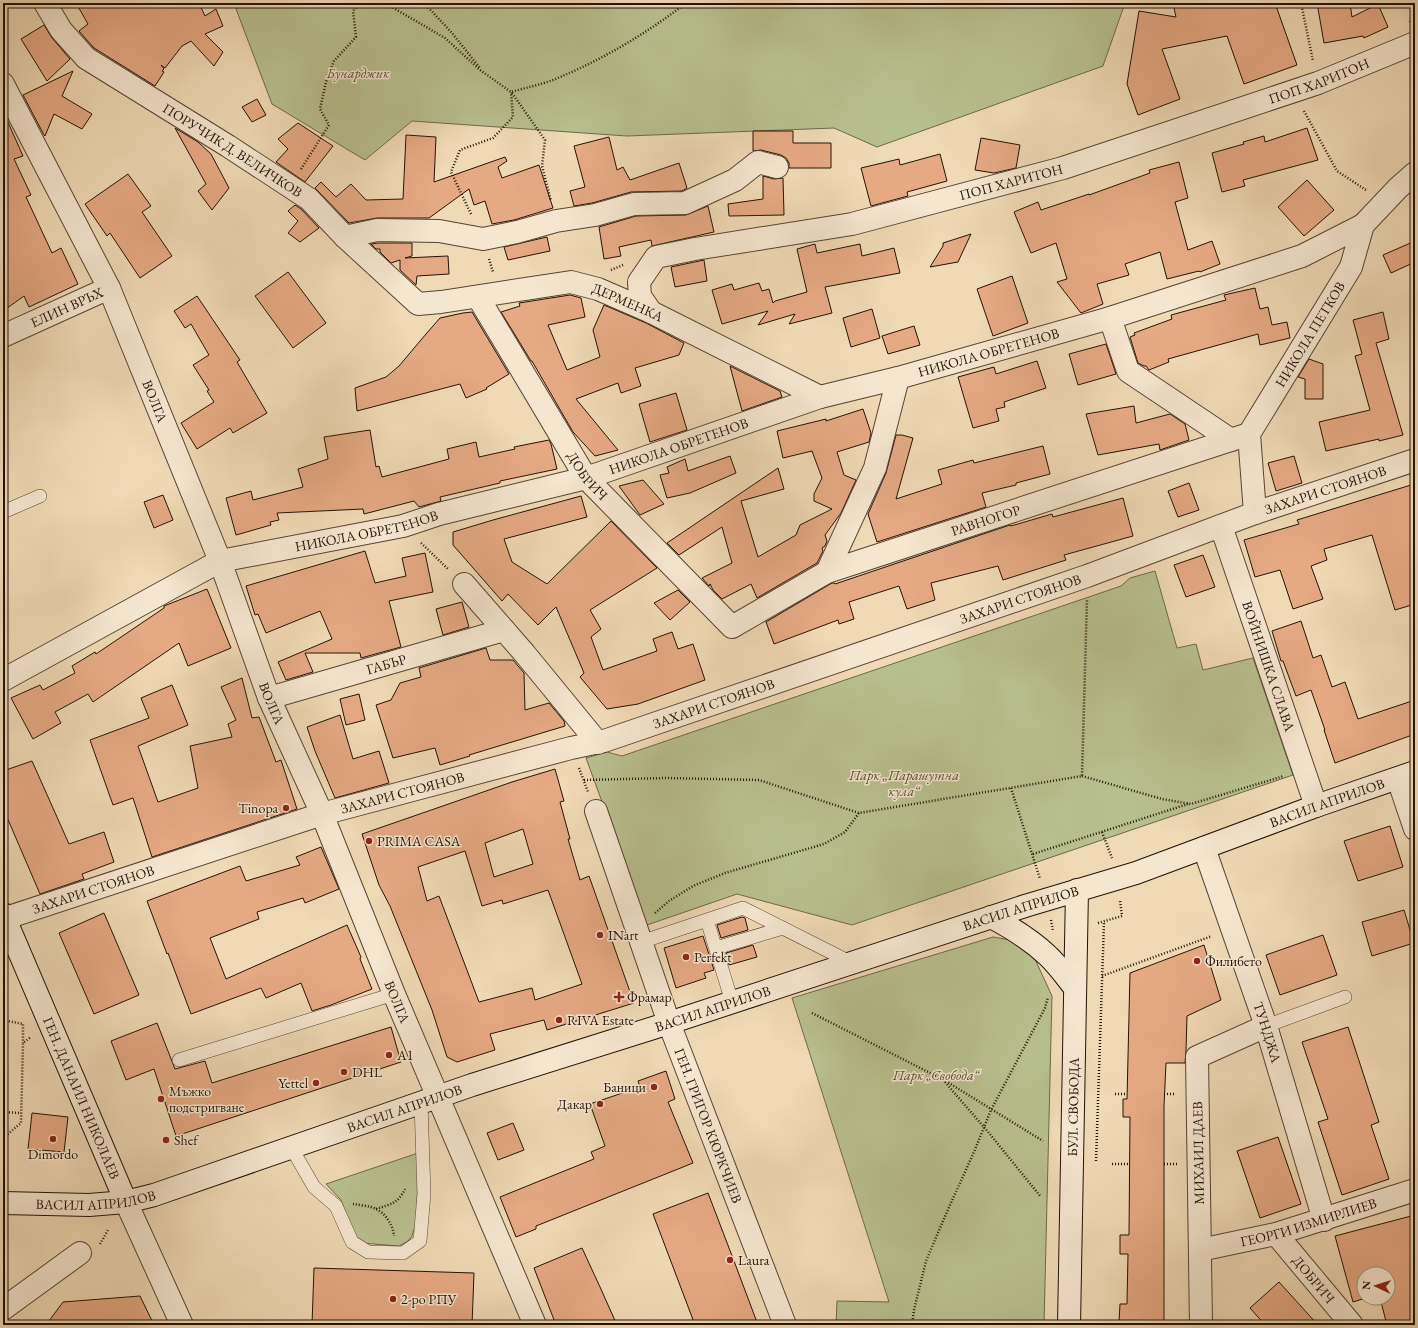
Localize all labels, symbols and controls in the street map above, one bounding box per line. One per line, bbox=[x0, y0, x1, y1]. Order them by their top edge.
street label: ПОП ХАРИТОН bbox=[1266, 54, 1372, 108]
park label: Бунарджик bbox=[325, 64, 390, 82]
street label: ПОРУЧИК Д. ВЕЛИЧКОВ bbox=[160, 99, 306, 201]
street label: ПОП ХАРИТОН bbox=[957, 159, 1065, 204]
street label: НИКОЛА ПЕТКОВ bbox=[1271, 278, 1349, 390]
street label: ДЕРМЕНКА bbox=[590, 279, 667, 326]
street label: ЕЛИН ВРЪХ bbox=[28, 283, 106, 331]
street label: НИКОЛА ОБРЕТЕНОВ bbox=[916, 324, 1061, 381]
street label: ВОЛГА bbox=[138, 377, 172, 425]
street label: НИКОЛА ОБРЕТЕНОВ bbox=[607, 414, 751, 478]
street label: ДОБРИЧ bbox=[563, 448, 612, 504]
street label: ЗАХАРИ СТОЯНОВ bbox=[1262, 461, 1388, 518]
street label: РАВНОГОР bbox=[949, 500, 1023, 540]
street label: НИКОЛА ОБРЕТЕНОВ bbox=[293, 506, 440, 555]
street label: ЗАХАРИ СТОЯНОВ bbox=[957, 570, 1083, 628]
street label: ВОЙНИШКА СЛАВА bbox=[1238, 599, 1299, 734]
street label: ГАБЪР bbox=[364, 650, 408, 678]
street label: ЗАХАРИ СТОЯНОВ bbox=[651, 674, 777, 733]
street label: ВОЛГА bbox=[255, 680, 289, 728]
park label: Парк „Парашутна кула“ bbox=[848, 766, 959, 800]
street label: ЗАХАРИ СТОЯНОВ bbox=[339, 768, 466, 818]
street label: ВАСИЛ АПРИЛОВ bbox=[1267, 774, 1387, 832]
place label: Tinopa bbox=[238, 799, 278, 817]
marker: Tinopa bbox=[281, 803, 291, 813]
place label: PRIMA CASA bbox=[377, 832, 461, 850]
marker: PRIMA CASA bbox=[364, 836, 374, 846]
street label: ЗАХАРИ СТОЯНОВ bbox=[30, 861, 156, 918]
street label: ВАСИЛ АПРИЛОВ bbox=[960, 882, 1081, 935]
place label: INart bbox=[608, 926, 639, 944]
marker: INart bbox=[595, 930, 605, 940]
place label: Perfekt bbox=[694, 948, 732, 966]
marker: Perfekt bbox=[681, 952, 691, 962]
place label: Филибето bbox=[1205, 952, 1262, 970]
marker: Филибето bbox=[1192, 956, 1202, 966]
street label: ВОЛГА bbox=[381, 978, 414, 1026]
street label: ВАСИЛ АПРИЛОВ bbox=[653, 981, 773, 1036]
place label: Фрамар bbox=[627, 988, 672, 1006]
marker: Фрамар bbox=[614, 992, 624, 1002]
street label: ТУНДЖА bbox=[1249, 999, 1286, 1065]
place label: RIVA Estate bbox=[567, 1011, 635, 1029]
street label: ГЕН. ДАНАИЛ НИКОЛАЕВ bbox=[39, 1014, 124, 1182]
marker: RIVA Estate bbox=[554, 1015, 564, 1025]
street label: ГЕН. ГРИГОР КЮРКЧИЕВ bbox=[670, 1045, 746, 1206]
place label: A1 bbox=[396, 1046, 413, 1064]
marker: A1 bbox=[384, 1050, 394, 1060]
street label: БУЛ. СВОБОДА bbox=[1063, 1057, 1083, 1157]
place label: DHL bbox=[352, 1063, 383, 1081]
park label: Парк „Свобода“ bbox=[892, 1066, 981, 1084]
marker: DHL bbox=[339, 1067, 349, 1077]
place label: Yettel bbox=[278, 1074, 309, 1092]
marker: Yettel bbox=[311, 1078, 321, 1088]
place label: Баници bbox=[603, 1078, 647, 1096]
street label: ВАСИЛ АПРИЛОВ bbox=[344, 1080, 464, 1137]
place label: Мъжко подстригване bbox=[169, 1082, 245, 1116]
marker: Баници bbox=[649, 1082, 659, 1092]
marker: Мъжко подстригване bbox=[156, 1094, 166, 1104]
place label: Дакар bbox=[557, 1095, 592, 1113]
marker: Дакар bbox=[595, 1099, 605, 1109]
street label: МИХАИЛ ДАЕВ bbox=[1188, 1101, 1208, 1205]
place label: Shef bbox=[174, 1131, 199, 1149]
marker: Dimordo bbox=[48, 1134, 58, 1144]
marker: Shef bbox=[161, 1135, 171, 1145]
place label: Dimordo bbox=[28, 1145, 78, 1163]
street label: ВАСИЛ АПРИЛОВ bbox=[35, 1186, 157, 1214]
street label: ГЕОРГИ ИЗМИРЛИЕВ bbox=[1239, 1194, 1379, 1250]
place label: Laura bbox=[738, 1251, 770, 1269]
street label: ДОБРИЧ bbox=[1289, 1252, 1339, 1307]
marker: Laura bbox=[725, 1255, 735, 1265]
north arrow bbox=[1356, 1266, 1396, 1306]
text: N bbox=[1359, 1280, 1373, 1290]
place label: 2-ро РПУ bbox=[401, 1290, 457, 1308]
marker: 2-ро РПУ bbox=[388, 1294, 398, 1304]

